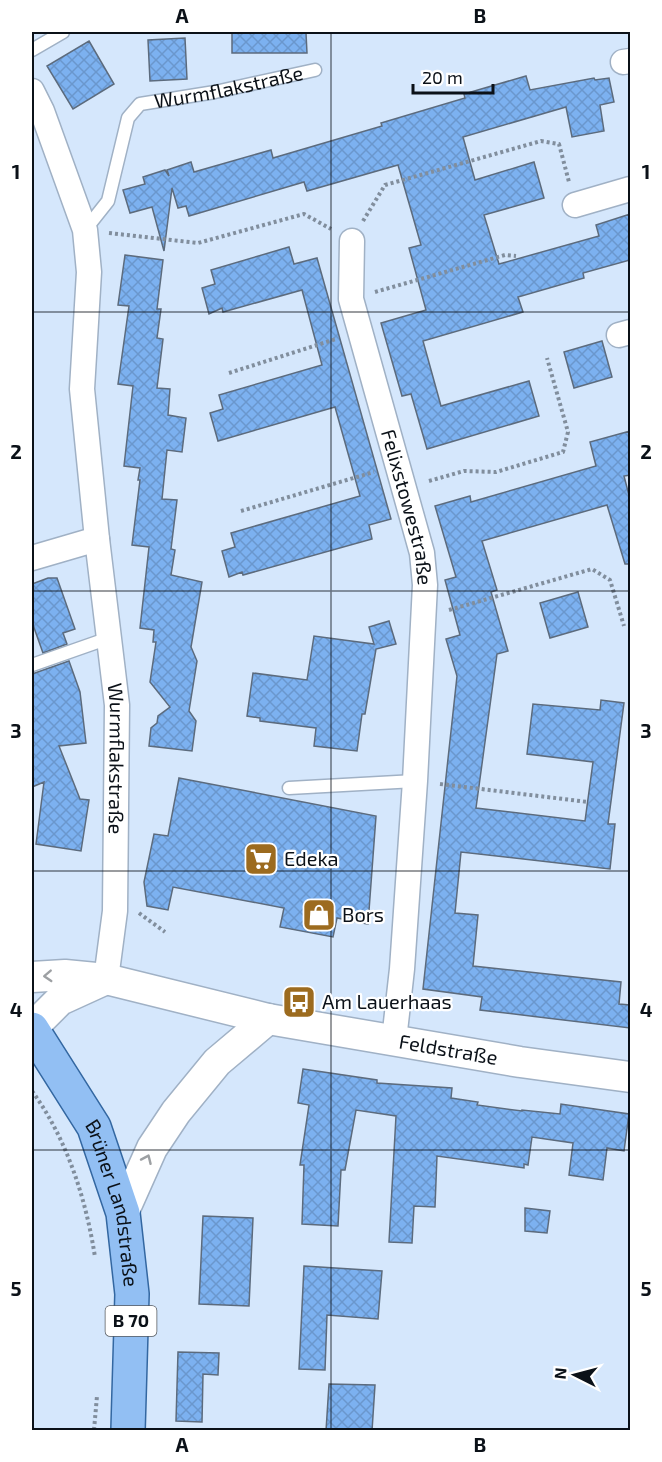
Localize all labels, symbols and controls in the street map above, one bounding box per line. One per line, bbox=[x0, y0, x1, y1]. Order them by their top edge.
text: A bbox=[175, 3, 189, 27]
text: B bbox=[474, 3, 486, 27]
scale bar bbox=[413, 57, 492, 95]
street label: Wurmflakstraße bbox=[152, 60, 305, 113]
text: 20 m bbox=[422, 66, 463, 88]
text: 1 bbox=[12, 159, 20, 183]
text: 1 bbox=[642, 159, 650, 183]
street label: Felixstowestraße bbox=[377, 426, 438, 586]
text: 2 bbox=[10, 439, 22, 463]
text: 2 bbox=[640, 439, 652, 463]
street label: Wurmflakstraße bbox=[103, 682, 130, 835]
text: 3 bbox=[10, 718, 22, 742]
text: 3 bbox=[640, 718, 652, 742]
supermarket icon: Edeka bbox=[243, 841, 279, 877]
place label: Edeka bbox=[284, 846, 339, 870]
shop icon: Bors bbox=[301, 897, 337, 933]
place label: Bors bbox=[342, 902, 384, 926]
one-way arrow bbox=[43, 970, 52, 983]
bus stop icon: Am Lauerhaas bbox=[281, 984, 317, 1020]
place label: Am Lauerhaas bbox=[322, 989, 452, 1013]
text: 4 bbox=[10, 997, 23, 1021]
text: 4 bbox=[640, 997, 653, 1021]
street label: Feldstraße bbox=[397, 1029, 500, 1069]
street label: Brüner Landstraße bbox=[81, 1114, 144, 1288]
one-way arrow bbox=[140, 1155, 152, 1166]
text: 5 bbox=[10, 1276, 22, 1300]
text: 5 bbox=[640, 1276, 652, 1300]
road number: B 70 bbox=[106, 1306, 156, 1336]
north arrow bbox=[545, 1345, 605, 1405]
text: N bbox=[550, 1367, 570, 1380]
text: A bbox=[175, 1432, 189, 1456]
text: B bbox=[474, 1432, 486, 1456]

